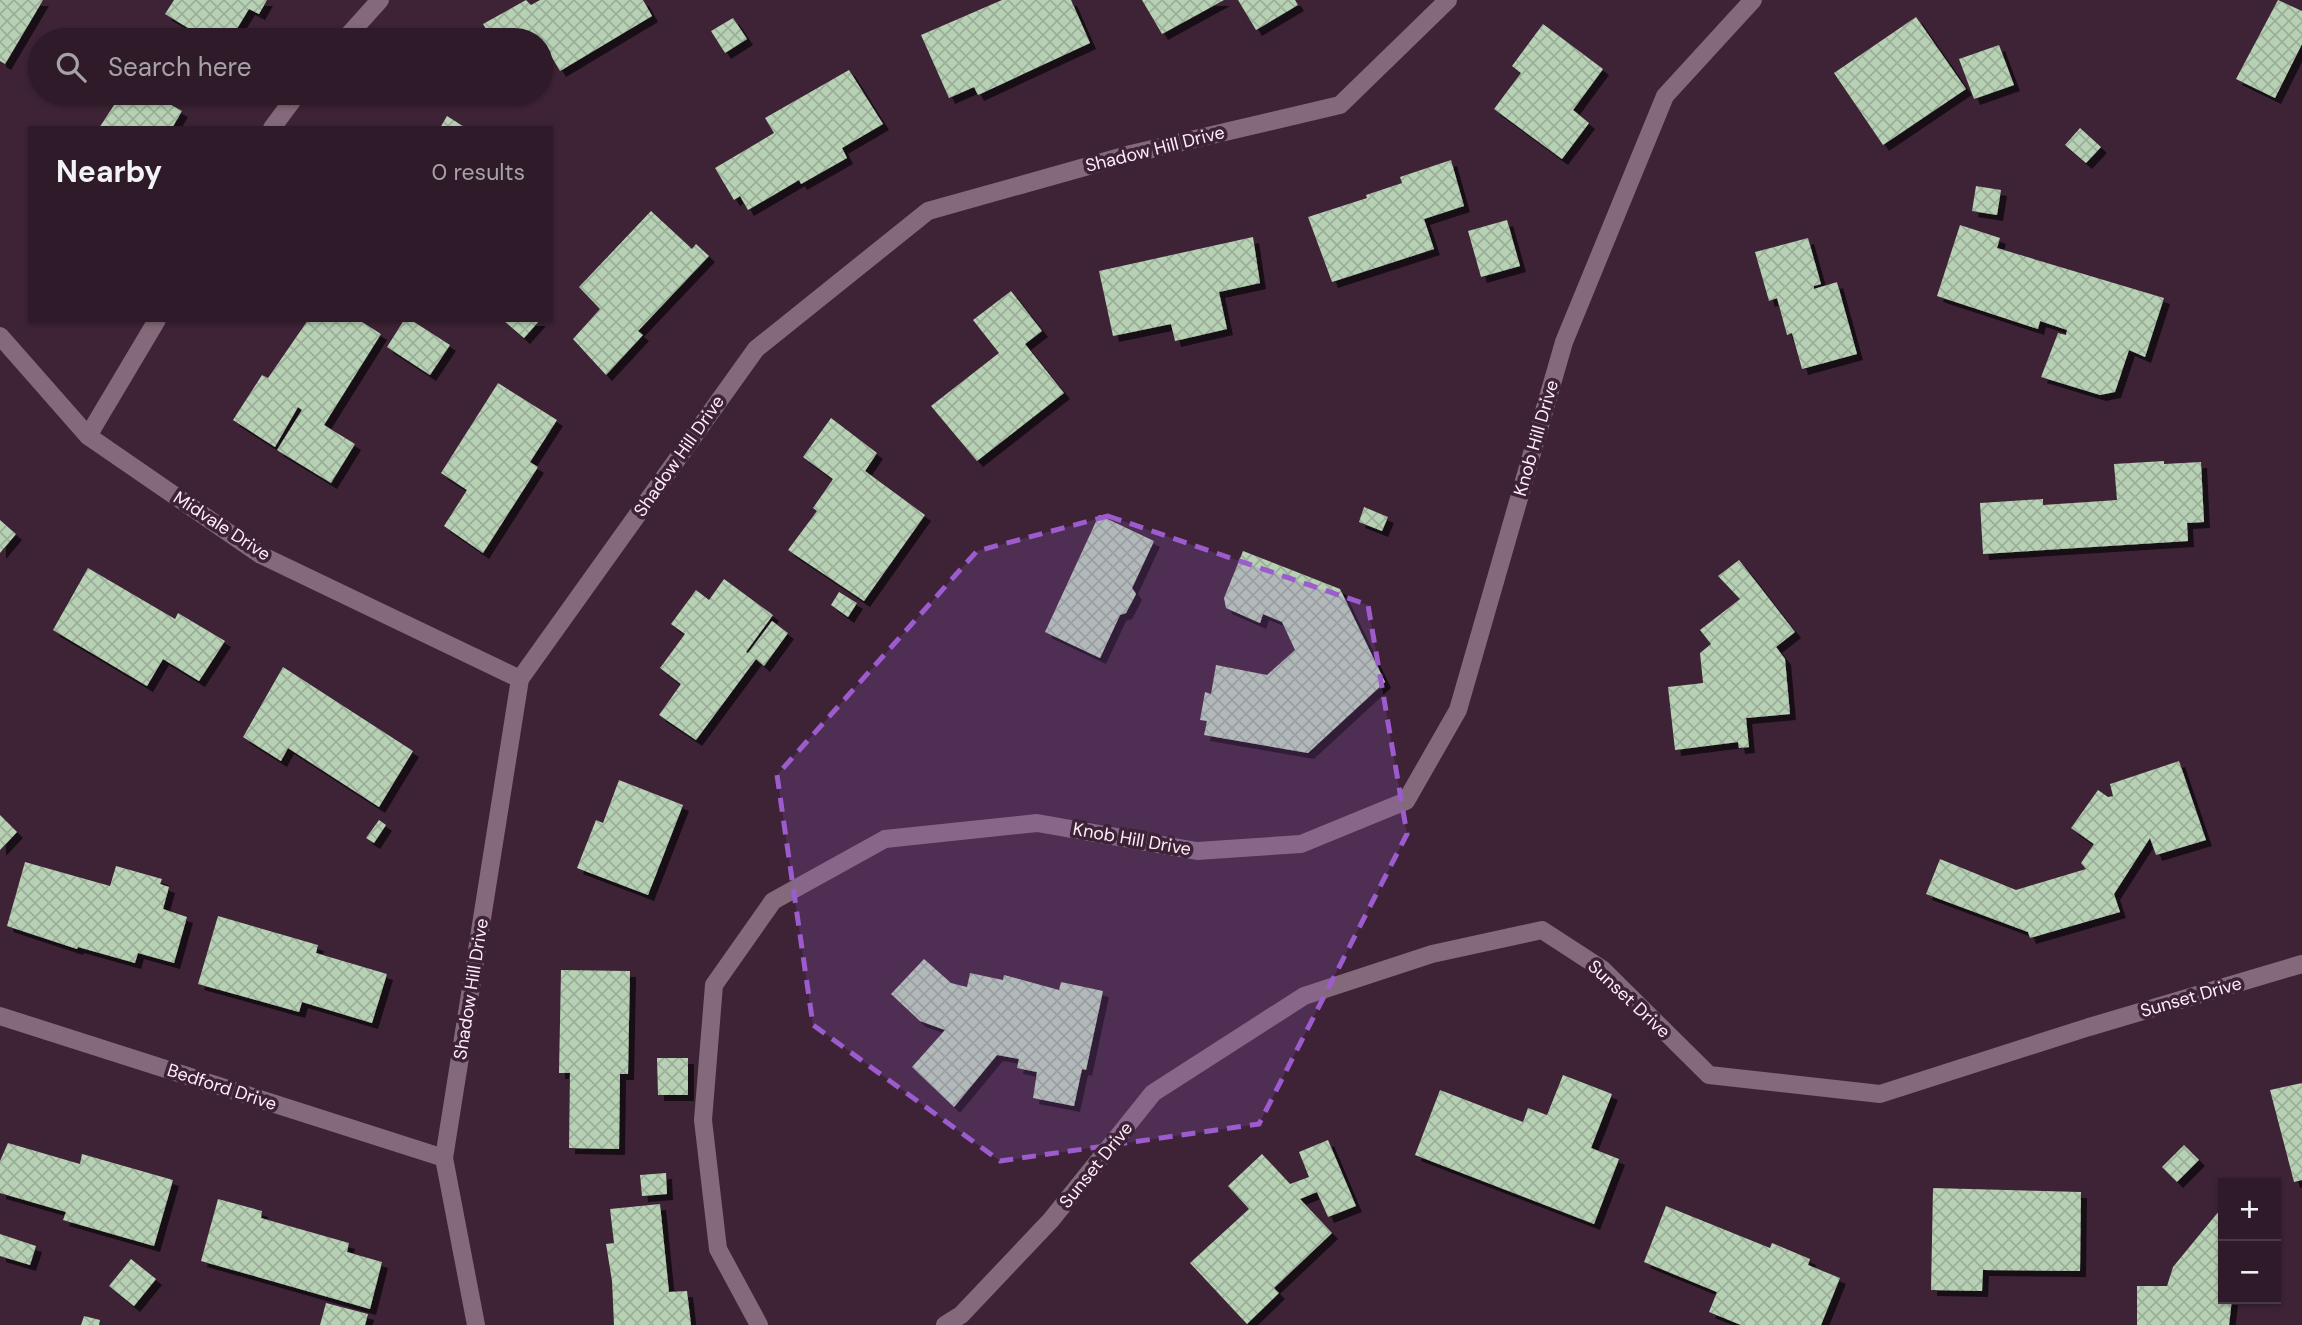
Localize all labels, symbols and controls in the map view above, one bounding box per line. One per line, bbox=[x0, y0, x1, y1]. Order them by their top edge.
search box bbox=[28, 28, 553, 105]
icon: search bbox=[52, 48, 90, 86]
text: Search here bbox=[108, 50, 251, 84]
street label: Shadow Hill Drive bbox=[1083, 120, 1227, 178]
text: Nearby bbox=[56, 152, 162, 191]
text: 0 results bbox=[432, 157, 525, 187]
street label: Knob Hill Drive bbox=[1508, 377, 1564, 499]
street label: Shadow Hill Drive bbox=[628, 391, 730, 521]
street label: Midvale Drive bbox=[169, 486, 275, 566]
street label: Knob Hill Drive bbox=[1071, 817, 1193, 861]
street label: Shadow Hill Drive bbox=[448, 917, 494, 1061]
street label: Sunset Drive bbox=[1583, 955, 1675, 1043]
street label: Sunset Drive bbox=[2137, 971, 2245, 1023]
street label: Bedford Drive bbox=[164, 1058, 280, 1116]
street label: Sunset Drive bbox=[1054, 1117, 1138, 1213]
map controls bbox=[2218, 1178, 2281, 1304]
button: + bbox=[2218, 1178, 2281, 1241]
button: − bbox=[2218, 1241, 2281, 1304]

